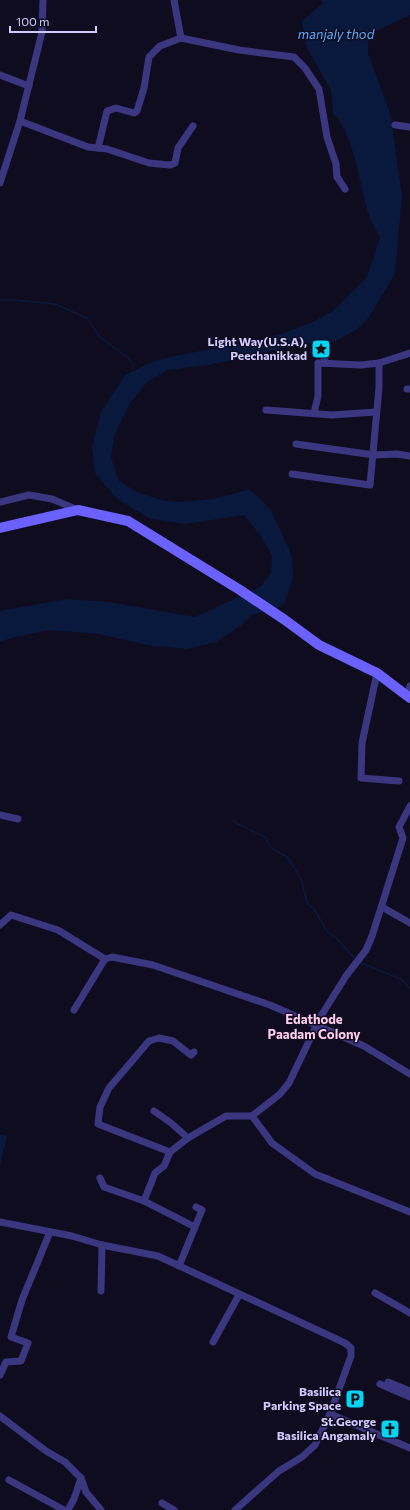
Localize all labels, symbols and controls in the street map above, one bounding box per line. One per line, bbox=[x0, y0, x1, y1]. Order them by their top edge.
scale bar bbox=[10, 8, 96, 34]
text: 100 m bbox=[16, 14, 50, 28]
water label: manjaly thod bbox=[298, 26, 375, 42]
place label: Light Way(U.S.A), Peechanikkad bbox=[208, 334, 307, 362]
place icon: Light Way(U.S.A), Peechanikkad bbox=[310, 338, 332, 360]
district label: Edathode Paadam Colony bbox=[268, 1011, 360, 1042]
place label: Basilica Parking Space bbox=[263, 1384, 341, 1412]
parking icon: Basilica Parking Space bbox=[344, 1388, 366, 1410]
place label: St.George Basilica Angamaly bbox=[277, 1414, 376, 1442]
church icon: St.George Basilica Angamaly bbox=[379, 1418, 401, 1440]

